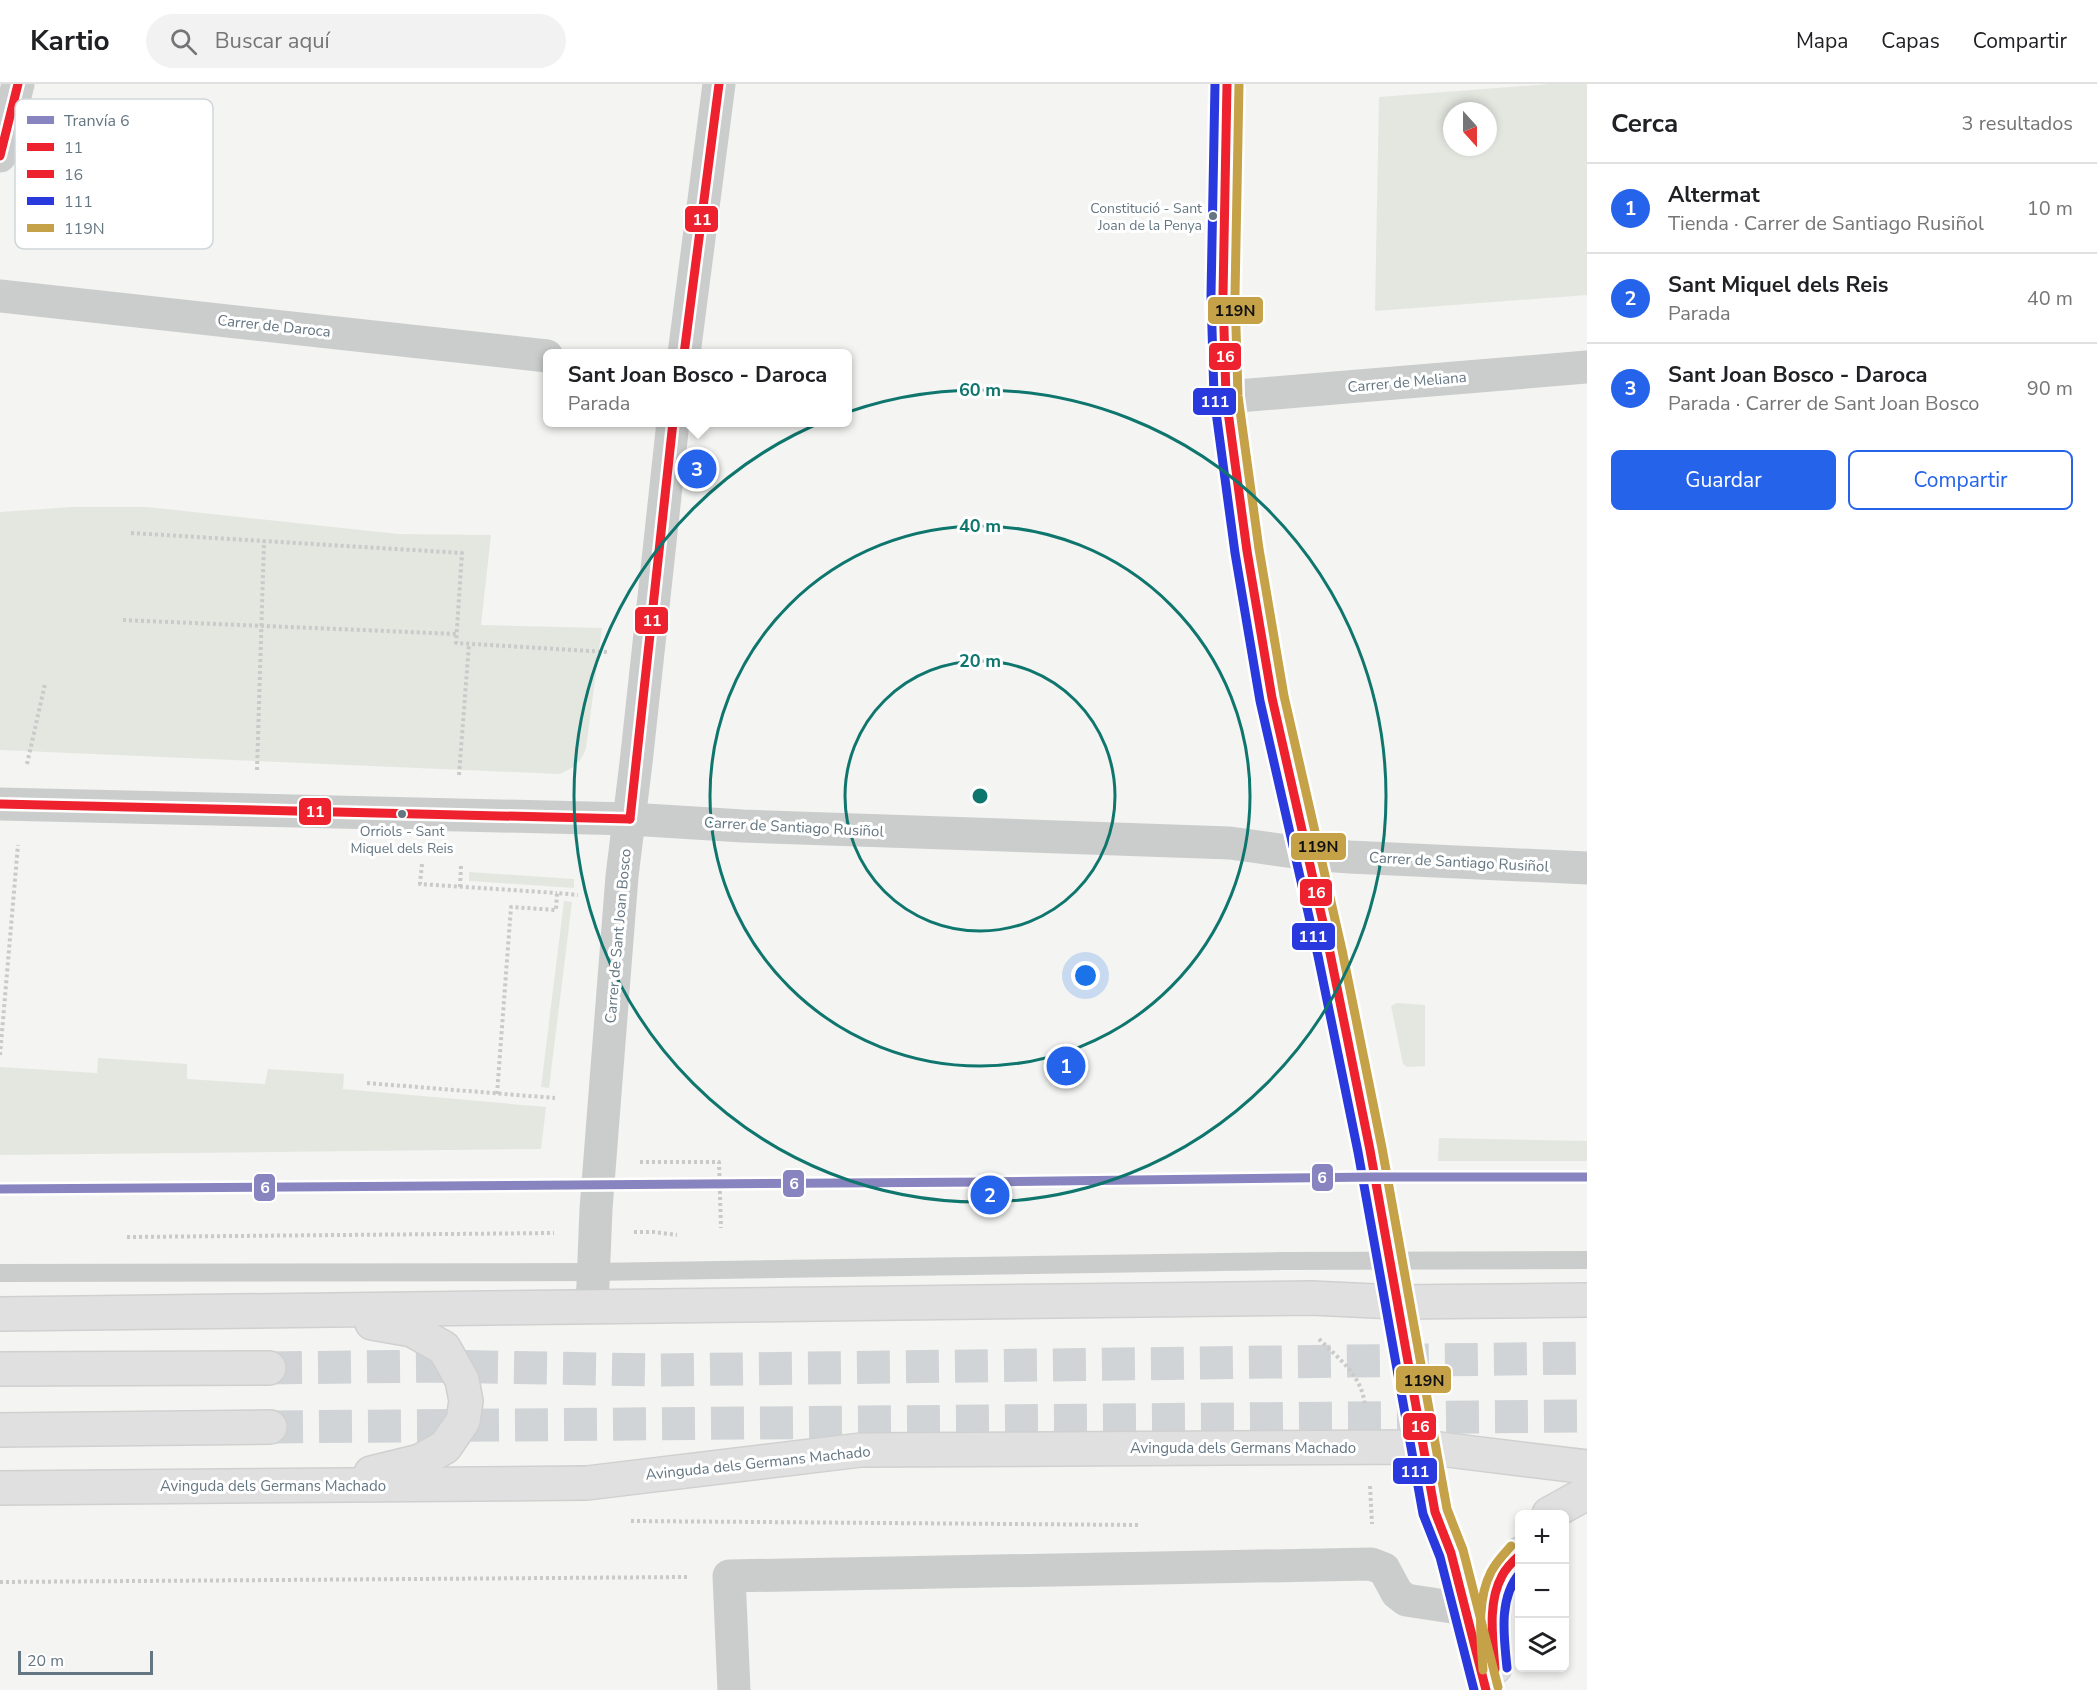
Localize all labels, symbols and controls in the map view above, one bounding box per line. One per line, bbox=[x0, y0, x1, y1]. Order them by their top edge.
search box bbox=[146, 14, 566, 68]
text: Kartio bbox=[30, 22, 110, 60]
icon: search bbox=[167, 25, 200, 58]
text: Buscar aquí bbox=[215, 26, 330, 56]
text: Mapa bbox=[1796, 27, 1848, 55]
text: Capas bbox=[1881, 27, 1940, 55]
text: Compartir bbox=[1973, 27, 2067, 55]
legend bbox=[15, 99, 213, 249]
north arrow bbox=[1443, 102, 1497, 156]
text: Cerca bbox=[1611, 106, 1678, 141]
text: Tranvía 6 bbox=[64, 110, 130, 132]
text: 3 resultados bbox=[1962, 110, 2073, 137]
text: 11 bbox=[64, 137, 83, 159]
text: 16 bbox=[64, 164, 83, 186]
text: Altermat bbox=[1668, 180, 1760, 210]
text: 111 bbox=[64, 191, 93, 213]
text: 1 bbox=[1625, 195, 1637, 222]
text: 10 m bbox=[2027, 195, 2073, 222]
place label: Constitució - Sant Joan de la Penya bbox=[1090, 199, 1202, 235]
line badge: 11 bbox=[684, 205, 719, 233]
text: 11 bbox=[692, 209, 712, 231]
marker: Constitució - Sant Joan de la Penya bbox=[1207, 210, 1219, 222]
text: Tienda · Carrer de Santiago Rusiñol bbox=[1668, 210, 1984, 237]
text: 119N bbox=[64, 218, 105, 240]
text: Sant Miquel dels Reis bbox=[1668, 270, 1889, 300]
text: 2 bbox=[1625, 285, 1637, 312]
text: 40 m bbox=[2027, 285, 2073, 312]
line badge: 119N bbox=[1207, 296, 1264, 325]
text: 119N bbox=[1215, 300, 1255, 322]
text: Parada bbox=[1668, 300, 1731, 327]
street label: Carrer de Daroca bbox=[216, 310, 332, 342]
line badge: 16 bbox=[1208, 342, 1242, 371]
text: 16 bbox=[1215, 346, 1235, 368]
popup bbox=[543, 349, 852, 427]
text: Sant Joan Bosco - Daroca bbox=[568, 360, 827, 390]
text: Sant Joan Bosco - Daroca bbox=[1668, 360, 1928, 390]
street label: Carrer de Meliana bbox=[1347, 367, 1467, 397]
text: 3 bbox=[1625, 375, 1637, 402]
text: 90 m bbox=[2027, 375, 2073, 402]
text: 60 m bbox=[959, 378, 1001, 402]
line badge: 111 bbox=[1192, 387, 1237, 416]
text: Parada bbox=[568, 390, 630, 417]
text: Parada · Carrer de Sant Joan Bosco bbox=[1668, 390, 1979, 417]
text: 111 bbox=[1201, 391, 1229, 413]
pin: 3 bbox=[678, 446, 716, 492]
button: Guardar bbox=[1611, 450, 1836, 510]
button: Compartir bbox=[1848, 450, 2073, 510]
text: 40 m bbox=[959, 514, 1001, 538]
line badge: 11 bbox=[634, 606, 669, 635]
text: 11 bbox=[642, 610, 662, 632]
text: 20 m bbox=[959, 649, 1001, 673]
centre of rings bbox=[970, 786, 990, 806]
line badge: 11 bbox=[298, 797, 332, 826]
text: 11 bbox=[305, 801, 325, 823]
marker: Orriols - Sant Miquel dels Reis bbox=[396, 808, 408, 820]
street label: Carrer de Santiago Rusiñol bbox=[704, 812, 885, 842]
place label: Orriols - Sant Miquel dels Reis bbox=[350, 822, 454, 858]
line badge: 119N bbox=[1290, 832, 1347, 861]
text: 119N bbox=[1298, 836, 1338, 858]
street label: Carrer de Santiago Rusiñol bbox=[1369, 847, 1550, 877]
street label: Carrer de Sant Joan Bosco bbox=[600, 848, 636, 1024]
line badge: 16 bbox=[1299, 878, 1333, 907]
text: 16 bbox=[1306, 882, 1326, 904]
line badge: 111 bbox=[1291, 922, 1336, 951]
text: 111 bbox=[1299, 926, 1327, 948]
your location bbox=[1071, 961, 1100, 990]
pin: 1 bbox=[1046, 1044, 1086, 1088]
line badge: 6 bbox=[1311, 1163, 1334, 1192]
text: 6 bbox=[1317, 1167, 1327, 1189]
line badge: 6 bbox=[782, 1169, 805, 1198]
pin: 2 bbox=[970, 1172, 1010, 1218]
line badge: 6 bbox=[253, 1173, 276, 1202]
text: 6 bbox=[789, 1173, 799, 1195]
text: 6 bbox=[260, 1177, 270, 1199]
line badge: 119N bbox=[1395, 1365, 1452, 1394]
text: 119N bbox=[1404, 1370, 1444, 1392]
line badge: 16 bbox=[1402, 1412, 1437, 1441]
text: 16 bbox=[1410, 1416, 1430, 1438]
street label: Avinguda dels Germans Machado bbox=[1130, 1438, 1356, 1458]
street label: Avinguda dels Germans Machado bbox=[645, 1441, 871, 1485]
line badge: 111 bbox=[1392, 1457, 1438, 1485]
text: 111 bbox=[1401, 1461, 1429, 1483]
street label: Avinguda dels Germans Machado bbox=[160, 1476, 386, 1496]
map controls bbox=[1515, 1510, 1569, 1672]
button: + bbox=[1515, 1510, 1569, 1564]
button: − bbox=[1515, 1564, 1569, 1618]
button: layers bbox=[1515, 1618, 1569, 1672]
scale bar bbox=[18, 1648, 153, 1676]
text: 20 m bbox=[27, 1650, 64, 1672]

